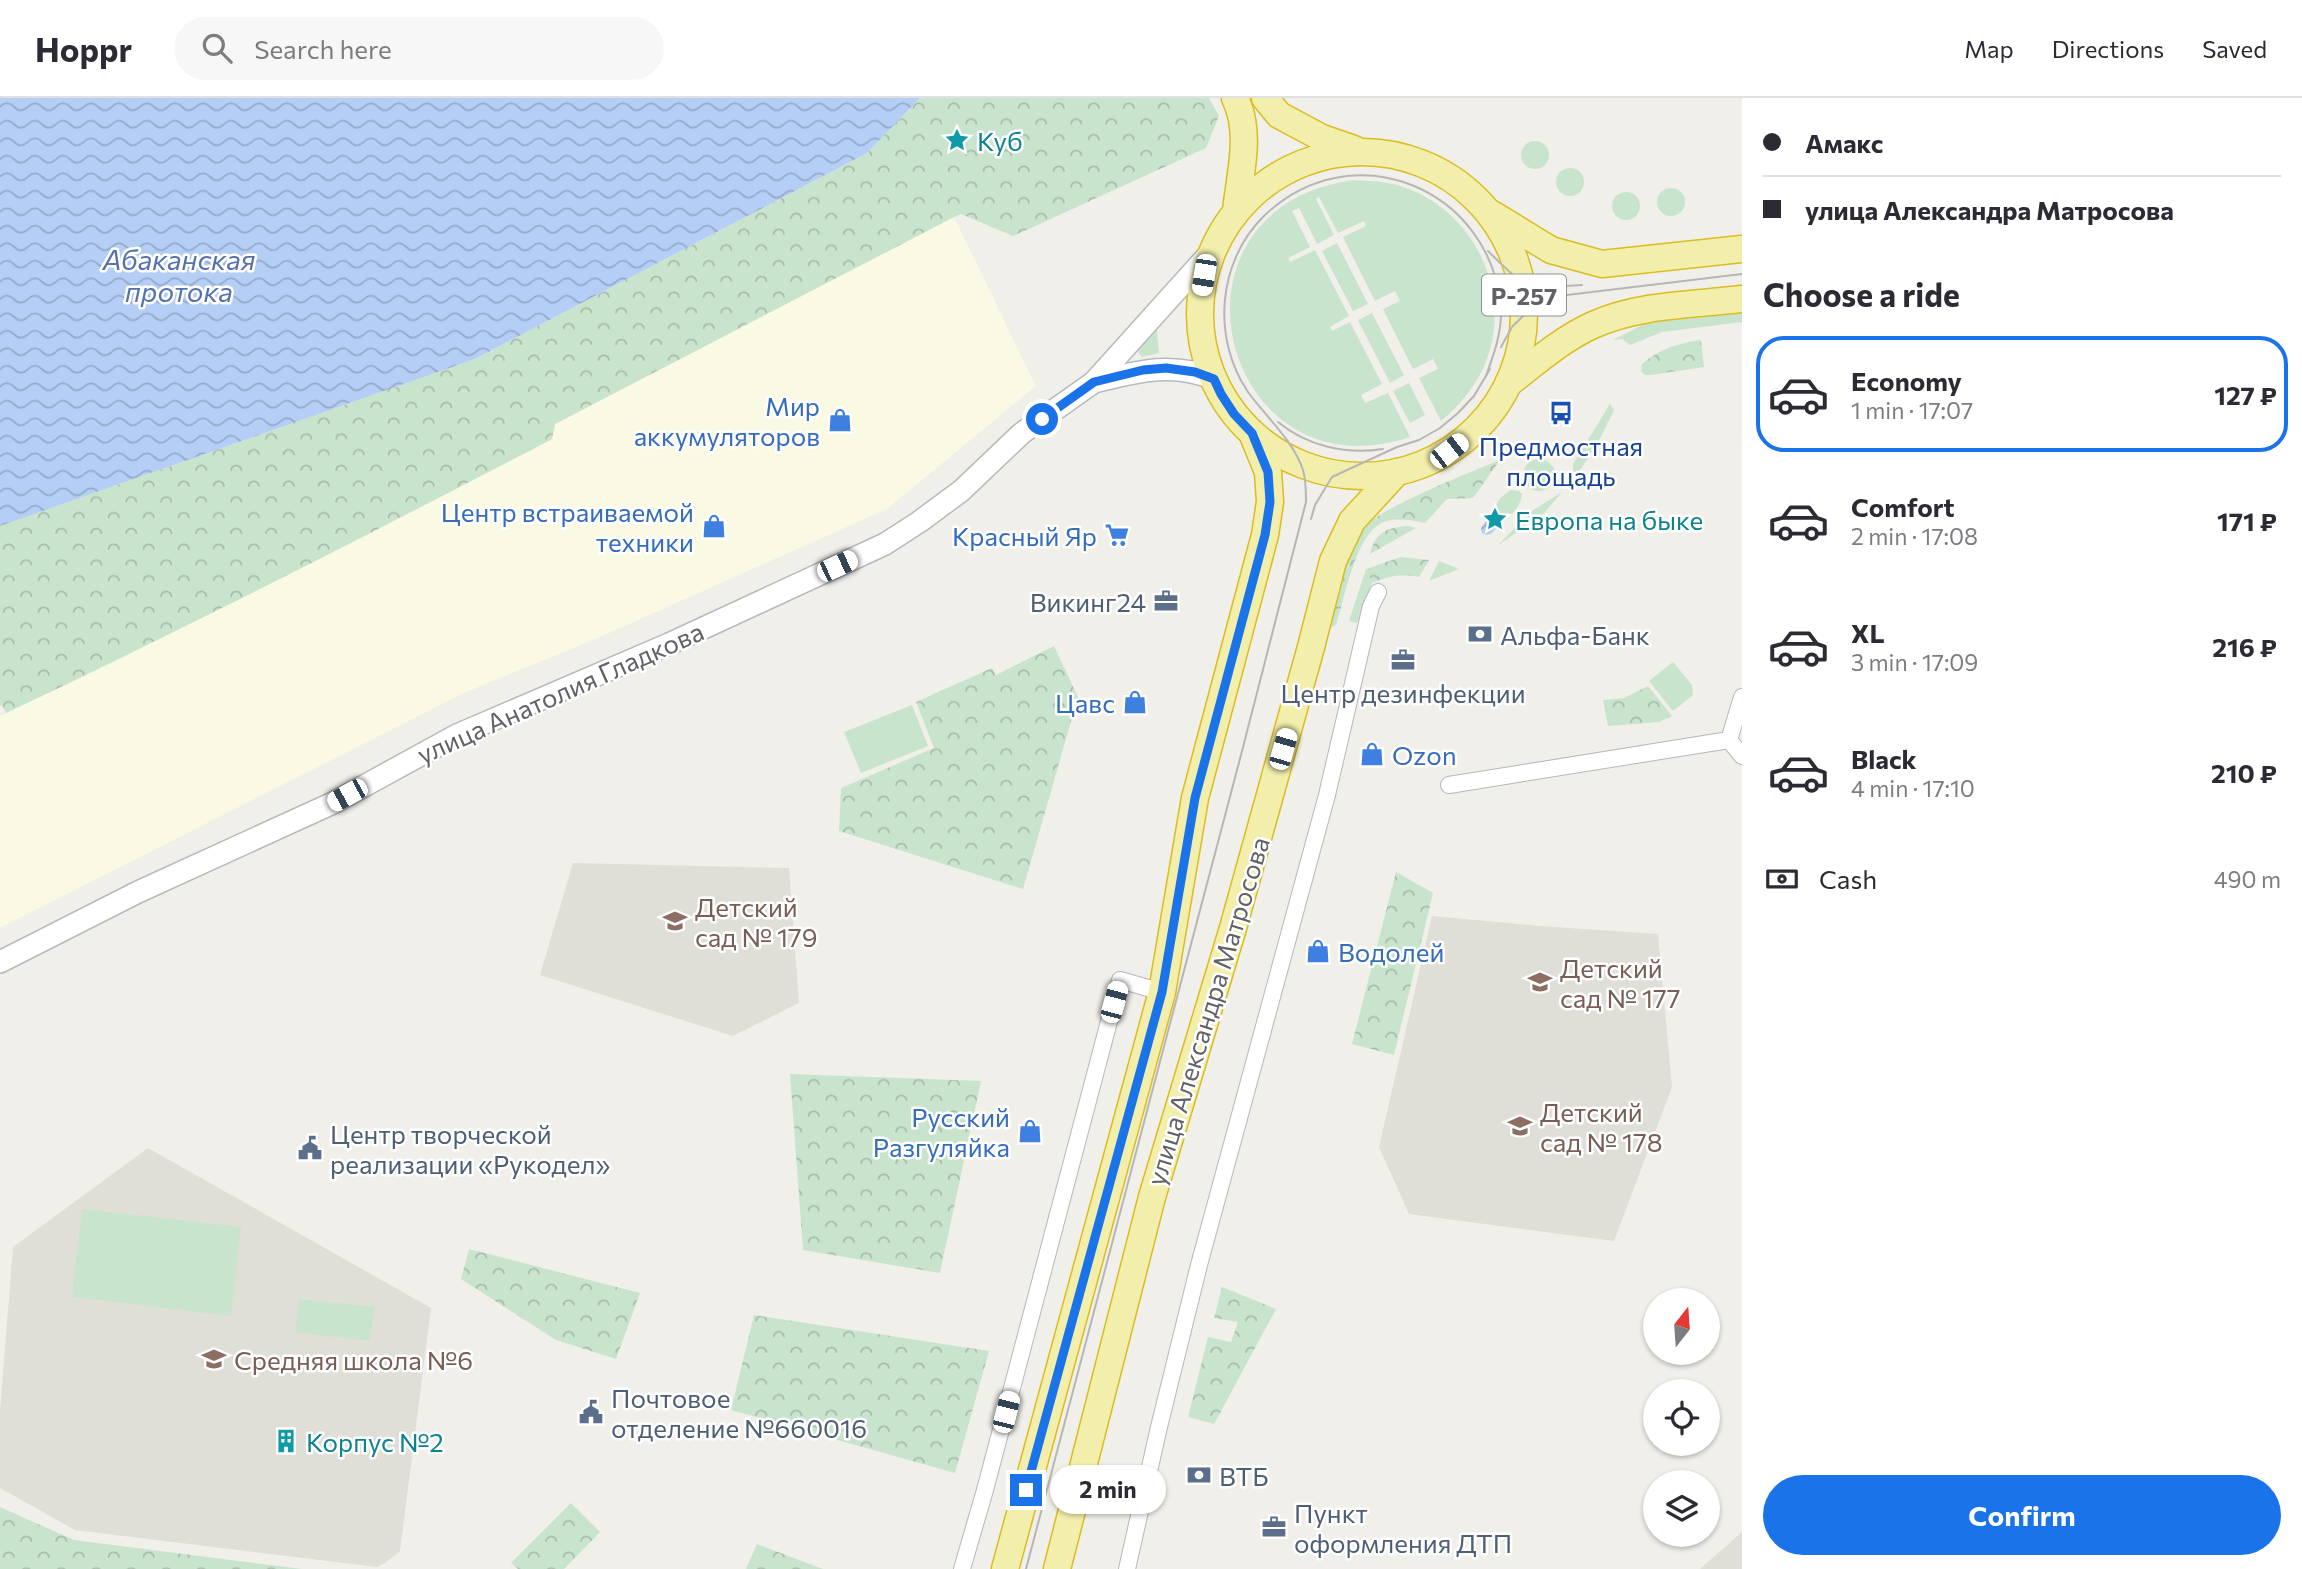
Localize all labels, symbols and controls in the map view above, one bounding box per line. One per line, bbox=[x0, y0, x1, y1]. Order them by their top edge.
search box bbox=[174, 17, 664, 80]
text: Hoppr bbox=[35, 28, 132, 69]
icon: search bbox=[198, 29, 236, 67]
text: Search here bbox=[254, 33, 392, 64]
text: Map bbox=[1964, 34, 2014, 63]
text: Directions bbox=[2052, 34, 2164, 63]
text: Saved bbox=[2202, 34, 2267, 63]
place label: Куб bbox=[977, 125, 1023, 156]
place icon: Куб bbox=[943, 126, 971, 154]
text: Амакс bbox=[1805, 127, 1883, 158]
text: улица Александра Матросова bbox=[1805, 194, 2174, 225]
water label: Абаканская протока bbox=[101, 242, 256, 308]
car bbox=[1191, 253, 1218, 297]
road number: Р-257 bbox=[1482, 274, 1566, 316]
text: Choose a ride bbox=[1763, 274, 1960, 314]
icon: car bbox=[1767, 363, 1830, 426]
text: Economy bbox=[1851, 365, 1962, 396]
text: 127 ₽ bbox=[2214, 379, 2277, 410]
place label: Мир аккумуляторов bbox=[634, 390, 820, 451]
text: 1 min · 17:07 bbox=[1851, 396, 1973, 424]
bus stop icon: Предмостная площадь bbox=[1547, 399, 1575, 427]
route start bbox=[1026, 403, 1058, 435]
shop icon: Мир аккумуляторов bbox=[826, 406, 854, 434]
car bbox=[1426, 430, 1473, 472]
place label: Предмостная площадь bbox=[1479, 430, 1643, 491]
icon: car bbox=[1767, 489, 1830, 552]
text: Comfort bbox=[1851, 491, 1954, 522]
place label: Центр встраиваемой техники bbox=[441, 496, 694, 557]
place label: Европа на быке bbox=[1515, 504, 1703, 535]
place icon: Европа на быке bbox=[1481, 505, 1509, 533]
text: 171 ₽ bbox=[2217, 505, 2277, 536]
shop icon: Центр встраиваемой техники bbox=[700, 512, 728, 540]
place label: Красный Яр bbox=[952, 520, 1097, 551]
supermarket icon: Красный Яр bbox=[1103, 521, 1131, 549]
text: 2 min · 17:08 bbox=[1851, 522, 1978, 550]
car bbox=[814, 548, 861, 584]
place label: Викинг24 bbox=[1030, 586, 1146, 617]
office icon: Викинг24 bbox=[1152, 587, 1180, 615]
street label: улица Анатолия Гладкова bbox=[412, 615, 708, 769]
icon: car bbox=[1767, 615, 1830, 678]
text: XL bbox=[1851, 617, 1885, 648]
place label: Альфа-Банк bbox=[1500, 619, 1650, 650]
bank icon: Альфа-Банк bbox=[1466, 620, 1494, 648]
text: 216 ₽ bbox=[2212, 631, 2277, 662]
office icon: Центр дезинфекции bbox=[1389, 646, 1417, 674]
text: 3 min · 17:09 bbox=[1851, 648, 1978, 676]
place label: Центр дезинфекции bbox=[1280, 677, 1526, 708]
place label: Цавс bbox=[1055, 687, 1115, 718]
shop icon: Цавс bbox=[1121, 688, 1149, 716]
car bbox=[1268, 726, 1299, 772]
place label: Ozon bbox=[1392, 739, 1457, 770]
shop icon: Ozon bbox=[1358, 740, 1386, 768]
icon: car bbox=[1767, 741, 1830, 804]
text: Black bbox=[1851, 743, 1917, 774]
text: 210 ₽ bbox=[2211, 757, 2277, 788]
text: 4 min · 17:10 bbox=[1851, 774, 1975, 802]
car bbox=[324, 776, 371, 814]
street label: улица Александра Матросова bbox=[1139, 833, 1275, 1189]
icon: cash bbox=[1763, 860, 1801, 898]
text: Cash bbox=[1819, 863, 1877, 894]
text: 490 m bbox=[2214, 865, 2281, 893]
place label: Детский сад № 179 bbox=[695, 891, 818, 952]
school or university icon: Детский сад № 179 bbox=[661, 907, 689, 935]
place label: Водолей bbox=[1338, 936, 1444, 967]
shop icon: Водолей bbox=[1304, 937, 1332, 965]
place label: Детский сад № 177 bbox=[1560, 952, 1681, 1013]
school or university icon: Детский сад № 177 bbox=[1526, 968, 1554, 996]
car bbox=[1099, 979, 1130, 1025]
place label: Детский сад № 178 bbox=[1540, 1096, 1663, 1157]
place label: Русский Разгуляйка bbox=[873, 1101, 1010, 1162]
school or university icon: Детский сад № 178 bbox=[1506, 1112, 1534, 1140]
shop icon: Русский Разгуляйка bbox=[1016, 1117, 1044, 1145]
place label: Центр творческой реализации «Рукодел» bbox=[330, 1118, 610, 1179]
public building icon: Центр творческой реализации «Рукодел» bbox=[296, 1134, 324, 1162]
north arrow bbox=[1643, 1288, 1720, 1365]
map controls bbox=[1643, 1288, 1720, 1547]
place label: Средняя школа №6 bbox=[234, 1344, 473, 1375]
school or university icon: Средняя школа №6 bbox=[200, 1345, 228, 1373]
button: locate bbox=[1643, 1379, 1720, 1456]
place label: Почтовое отделение №660016 bbox=[611, 1382, 867, 1443]
car bbox=[991, 1389, 1022, 1435]
public building icon: Почтовое отделение №660016 bbox=[577, 1398, 605, 1426]
place label: Корпус №2 bbox=[306, 1426, 444, 1457]
building icon: Корпус №2 bbox=[272, 1427, 300, 1455]
place label: ВТБ bbox=[1219, 1460, 1269, 1491]
bank icon: ВТБ bbox=[1185, 1461, 1213, 1489]
callout: 2 min bbox=[1050, 1466, 1166, 1514]
button: layers bbox=[1643, 1470, 1720, 1547]
route end bbox=[1010, 1474, 1042, 1506]
text: 2 min bbox=[1079, 1475, 1137, 1503]
button: Confirm bbox=[1763, 1475, 2281, 1555]
place label: Пункт оформления ДТП bbox=[1294, 1497, 1512, 1558]
office icon: Пункт оформления ДТП bbox=[1260, 1513, 1288, 1541]

